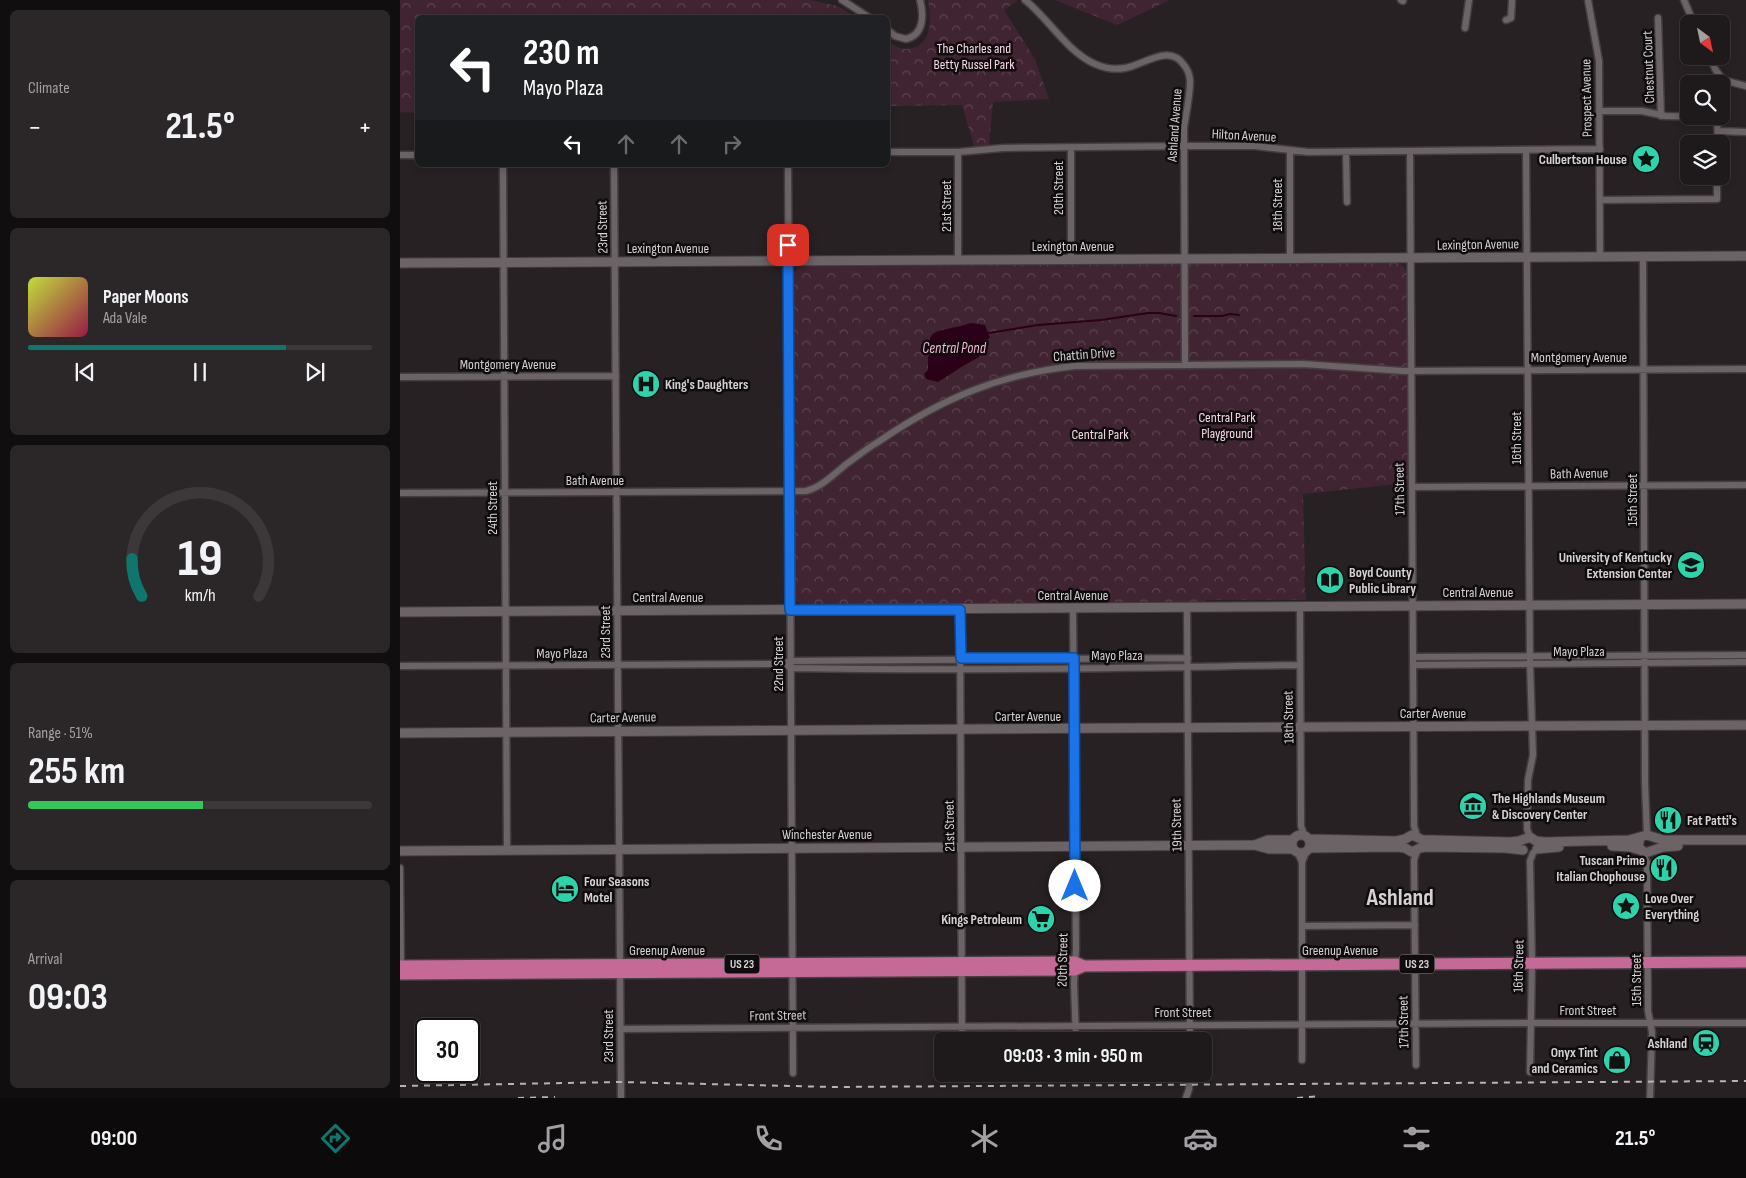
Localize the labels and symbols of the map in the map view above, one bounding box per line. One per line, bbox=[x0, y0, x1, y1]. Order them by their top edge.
north arrow bbox=[1680, 15, 1730, 65]
street label: Chestnut Court bbox=[1639, 30, 1658, 104]
park label: The Charles and Betty Russel Park bbox=[933, 40, 1015, 73]
street label: Prospect Avenue bbox=[1577, 59, 1596, 137]
street label: Ashland Avenue bbox=[1163, 88, 1186, 163]
street label: Hilton Avenue bbox=[1211, 125, 1277, 146]
place icon: Culbertson House bbox=[1631, 144, 1661, 174]
place label: Culbertson House bbox=[1539, 151, 1627, 168]
street label: 20th Street bbox=[1050, 161, 1067, 215]
street label: 18th Street bbox=[1269, 178, 1286, 232]
street label: 21st Street bbox=[938, 180, 955, 232]
street label: 23rd Street bbox=[594, 200, 611, 254]
pin bbox=[767, 224, 809, 266]
street label: Lexington Avenue bbox=[1437, 235, 1519, 254]
street label: Lexington Avenue bbox=[1032, 238, 1114, 255]
street label: Lexington Avenue bbox=[627, 240, 709, 257]
water label: Central Pond bbox=[922, 339, 987, 358]
street label: Chattin Drive bbox=[1053, 344, 1116, 365]
street label: Montgomery Avenue bbox=[1531, 349, 1627, 366]
street label: Montgomery Avenue bbox=[460, 356, 556, 373]
hospital icon: King's Daughters bbox=[631, 369, 661, 399]
place label: King's Daughters bbox=[665, 376, 748, 393]
park label: Central Park Playground bbox=[1198, 409, 1256, 442]
street label: 16th Street bbox=[1508, 411, 1525, 465]
park label: Central Park bbox=[1071, 426, 1129, 443]
street label: 17th Street bbox=[1391, 463, 1408, 515]
street label: Bath Avenue bbox=[1550, 464, 1608, 483]
street label: Bath Avenue bbox=[566, 472, 624, 489]
street label: 15th Street bbox=[1624, 474, 1641, 526]
street label: 24th Street bbox=[484, 481, 501, 535]
place label: University of Kentucky Extension Center bbox=[1559, 549, 1673, 582]
school or university icon: University of Kentucky Extension Center bbox=[1676, 550, 1706, 580]
place label: Boyd County Public Library bbox=[1349, 564, 1416, 597]
library icon: Boyd County Public Library bbox=[1315, 565, 1345, 595]
street label: Central Avenue bbox=[1443, 584, 1513, 601]
street label: Central Avenue bbox=[1038, 587, 1108, 604]
street label: Central Avenue bbox=[633, 589, 703, 606]
street label: 23rd Street bbox=[597, 605, 614, 659]
street label: 22nd Street bbox=[770, 636, 787, 692]
street label: Mayo Plaza bbox=[1553, 643, 1605, 660]
street label: Mayo Plaza bbox=[536, 645, 588, 662]
street label: Mayo Plaza bbox=[1091, 647, 1143, 664]
street label: 18th Street bbox=[1280, 690, 1297, 744]
street label: Carter Avenue bbox=[1400, 705, 1466, 722]
street label: Carter Avenue bbox=[590, 708, 656, 727]
street label: Carter Avenue bbox=[995, 708, 1061, 725]
place label: The Highlands Museum & Discovery Center bbox=[1492, 790, 1605, 823]
museum icon: The Highlands Museum & Discovery Center bbox=[1458, 791, 1488, 821]
street label: 19th Street bbox=[1168, 798, 1185, 852]
street label: 21st Street bbox=[941, 800, 958, 852]
restaurant icon: Fat Patti's bbox=[1653, 805, 1683, 835]
place label: Fat Patti's bbox=[1687, 812, 1737, 829]
street label: Winchester Avenue bbox=[782, 826, 872, 843]
place label: Tuscan Prime Italian Chophouse bbox=[1556, 852, 1645, 885]
restaurant icon: Tuscan Prime Italian Chophouse bbox=[1649, 853, 1679, 883]
position arrow bbox=[1048, 859, 1100, 911]
place label: Four Seasons Motel bbox=[584, 873, 649, 906]
hotel icon: Four Seasons Motel bbox=[550, 874, 580, 904]
district label: Ashland bbox=[1365, 883, 1434, 912]
place label: Love Over Everything bbox=[1645, 890, 1699, 923]
place icon: Love Over Everything bbox=[1611, 891, 1641, 921]
supermarket icon: Kings Petroleum bbox=[1026, 904, 1056, 934]
place label: Kings Petroleum bbox=[941, 911, 1022, 928]
street label: 20th Street bbox=[1054, 933, 1071, 987]
street label: 16th Street bbox=[1510, 939, 1527, 993]
street label: Greenup Avenue bbox=[629, 942, 705, 959]
street label: Greenup Avenue bbox=[1302, 942, 1378, 959]
road number: US 23 bbox=[724, 954, 760, 974]
road number: US 23 bbox=[1400, 954, 1434, 974]
street label: 15th Street bbox=[1628, 954, 1645, 1006]
street label: 17th Street bbox=[1395, 996, 1412, 1048]
street label: Front Street bbox=[1559, 1002, 1617, 1019]
street label: Front Street bbox=[1154, 1004, 1212, 1021]
street label: Front Street bbox=[749, 1007, 807, 1024]
street label: 23rd Street bbox=[600, 1009, 617, 1063]
speed limit sign: 30 bbox=[415, 1018, 480, 1083]
station icon: Ashland bbox=[1691, 1028, 1721, 1058]
place label: Ashland bbox=[1647, 1035, 1687, 1052]
place label: Onyx Tint and Ceramics bbox=[1531, 1044, 1598, 1077]
shop icon: Onyx Tint and Ceramics bbox=[1602, 1045, 1632, 1075]

